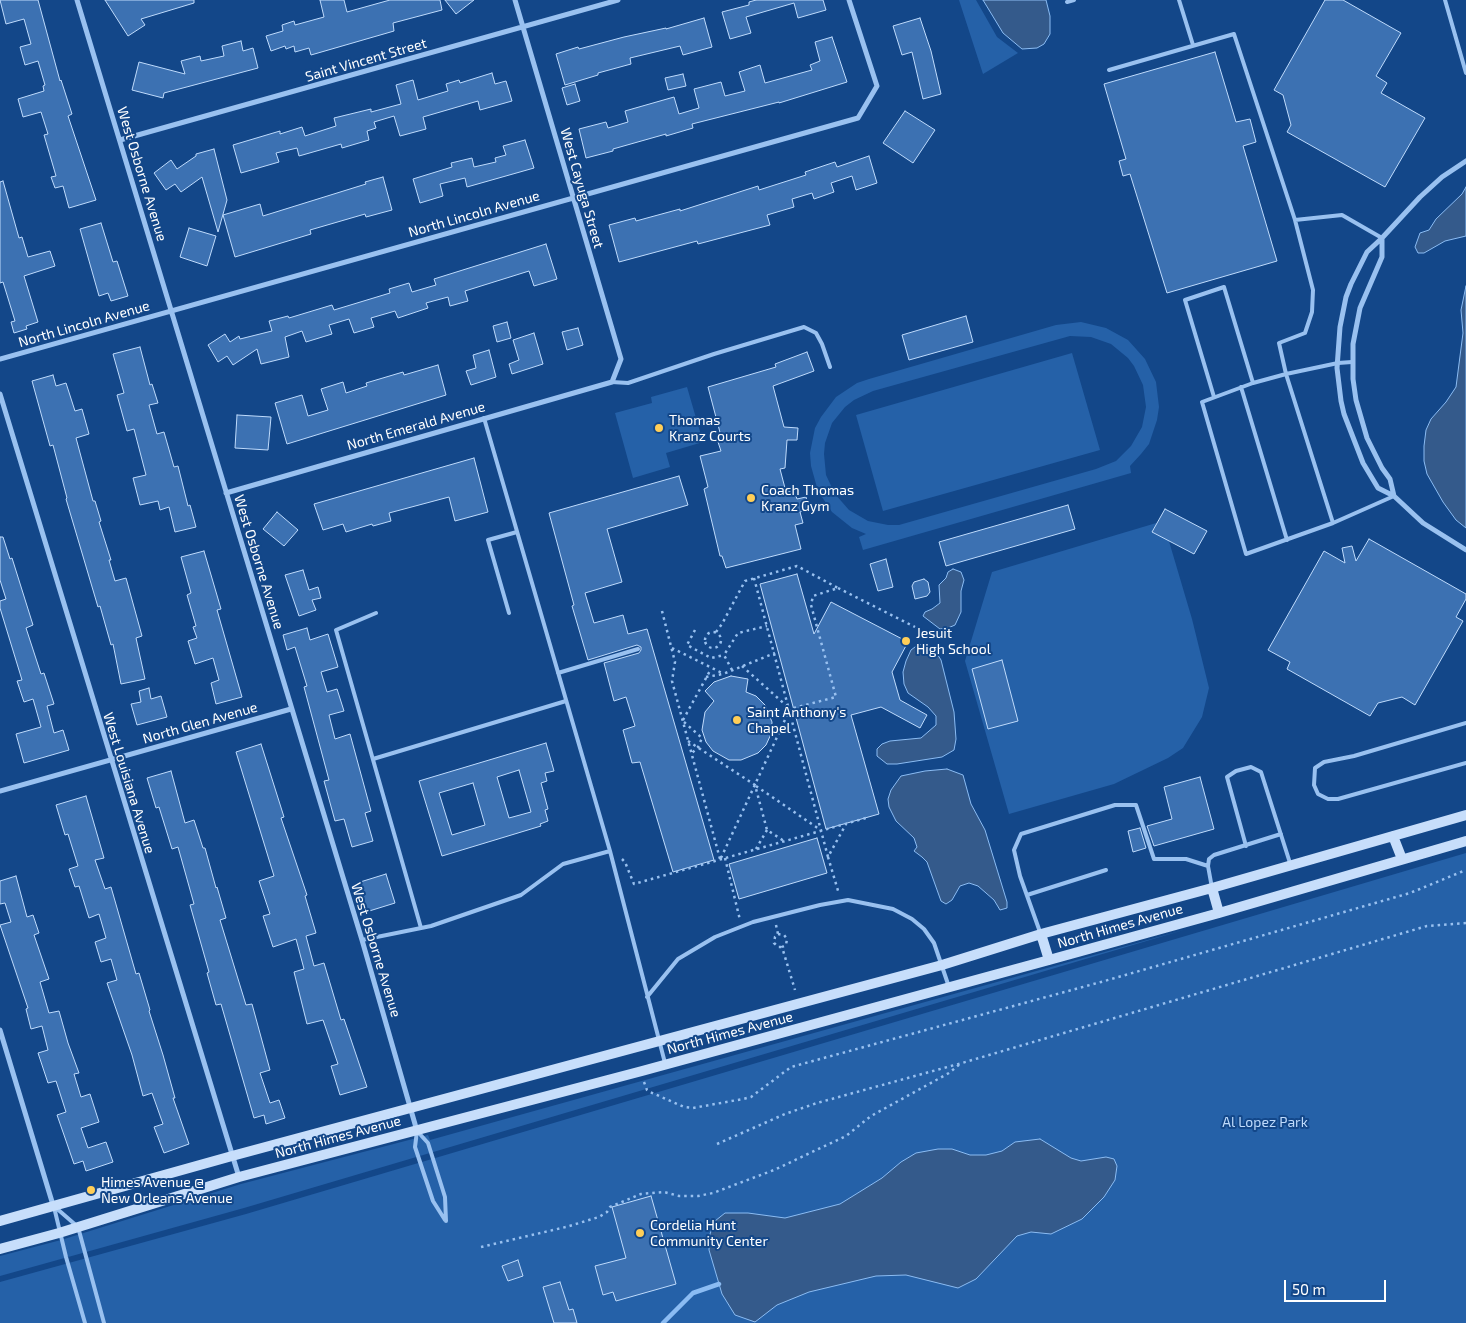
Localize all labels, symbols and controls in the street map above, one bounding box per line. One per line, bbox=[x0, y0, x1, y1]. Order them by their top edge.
street label: Saint Vincent Street bbox=[303, 35, 429, 85]
street label: West Osborne Avenue bbox=[114, 105, 170, 243]
street label: West Cayuga Street bbox=[557, 126, 607, 250]
street label: North Lincoln Avenue bbox=[406, 187, 542, 241]
street label: North Lincoln Avenue bbox=[16, 297, 152, 351]
street label: North Emerald Avenue bbox=[345, 398, 487, 454]
place label: Thomas Kranz Courts bbox=[669, 412, 751, 444]
marker: Thomas Kranz Courts bbox=[653, 422, 665, 434]
place label: Coach Thomas Kranz Gym bbox=[761, 482, 854, 514]
marker: Coach Thomas Kranz Gym bbox=[745, 492, 757, 504]
street label: West Osborne Avenue bbox=[231, 493, 287, 631]
place label: Jesuit High School bbox=[916, 625, 991, 658]
marker: Jesuit High School bbox=[900, 635, 912, 647]
street label: North Glen Avenue bbox=[141, 699, 259, 747]
place label: Saint Anthony's Chapel bbox=[747, 704, 846, 736]
street label: West Louisiana Avenue bbox=[100, 710, 158, 856]
marker: Saint Anthony's Chapel bbox=[731, 714, 743, 726]
street label: West Osborne Avenue bbox=[348, 881, 404, 1019]
street label: North Himes Avenue bbox=[1055, 900, 1185, 952]
street label: North Himes Avenue bbox=[665, 1008, 795, 1058]
street label: North Himes Avenue bbox=[273, 1112, 403, 1162]
park label: Al Lopez Park bbox=[1222, 1114, 1308, 1130]
place label: Himes Avenue @ New Orleans Avenue bbox=[101, 1174, 233, 1206]
marker: Himes Avenue @ New Orleans Avenue bbox=[85, 1184, 97, 1196]
place label: Cordelia Hunt Community Center bbox=[650, 1217, 768, 1250]
marker: Cordelia Hunt Community Center bbox=[634, 1227, 646, 1239]
scale bar bbox=[1286, 1270, 1388, 1302]
text: 50 m bbox=[1292, 1280, 1326, 1298]

